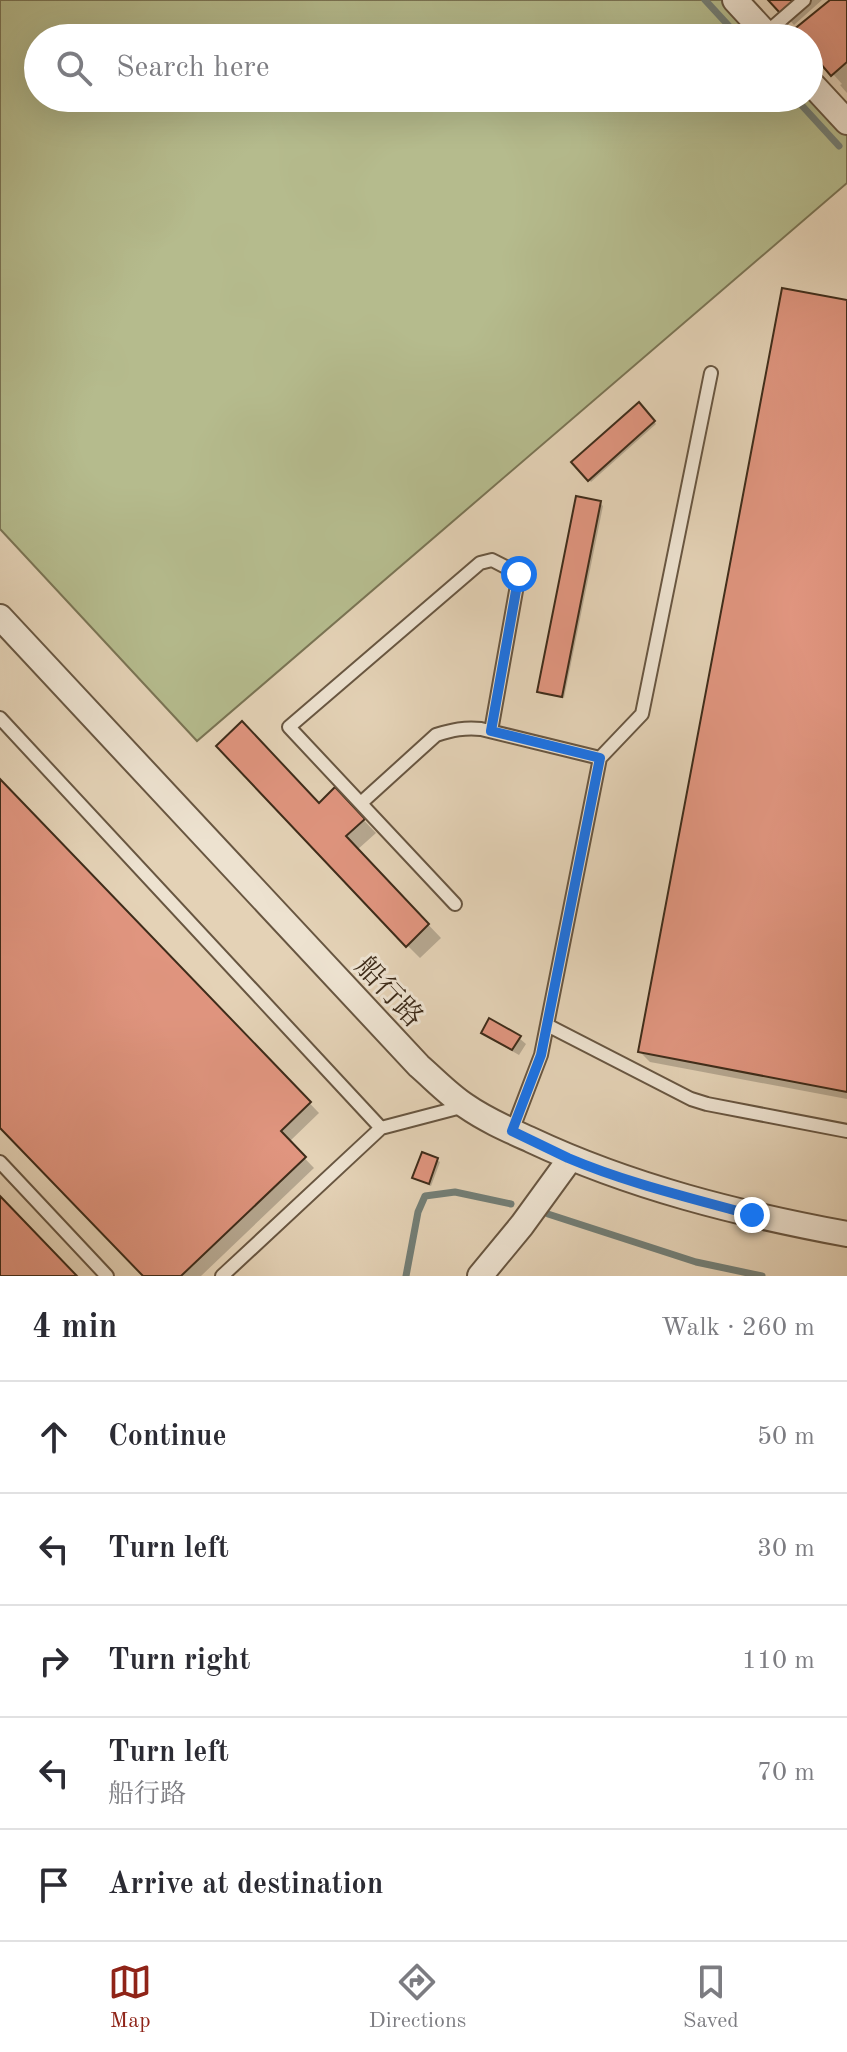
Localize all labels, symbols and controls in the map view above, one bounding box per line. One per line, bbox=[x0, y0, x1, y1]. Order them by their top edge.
search box bbox=[24, 24, 823, 112]
icon: search bbox=[52, 46, 96, 90]
text: Search here bbox=[116, 53, 270, 83]
route start bbox=[501, 556, 537, 592]
street label: 船行路 bbox=[349, 951, 429, 1033]
route end bbox=[734, 1197, 770, 1233]
text: 4 min bbox=[32, 1311, 117, 1345]
text: Walk · 260 m bbox=[661, 1315, 815, 1341]
icon: ahead bbox=[32, 1415, 76, 1459]
text: Continue bbox=[108, 1422, 227, 1452]
text: 50 m bbox=[757, 1424, 815, 1450]
icon: left bbox=[32, 1527, 76, 1571]
text: Turn left bbox=[108, 1534, 229, 1564]
text: 30 m bbox=[757, 1536, 815, 1562]
icon: right bbox=[32, 1639, 76, 1683]
text: Turn right bbox=[108, 1646, 250, 1676]
text: 110 m bbox=[742, 1648, 815, 1674]
text: Turn left bbox=[108, 1738, 229, 1768]
icon: left bbox=[32, 1751, 76, 1795]
text: 70 m bbox=[757, 1760, 815, 1786]
text: 船行路 bbox=[108, 1782, 186, 1808]
icon: arrive bbox=[32, 1863, 76, 1907]
text: Arrive at destination bbox=[108, 1870, 383, 1900]
tab: Map bbox=[108, 1960, 152, 2035]
tab: Directions bbox=[369, 1960, 466, 2035]
tab: Saved bbox=[683, 1960, 739, 2035]

